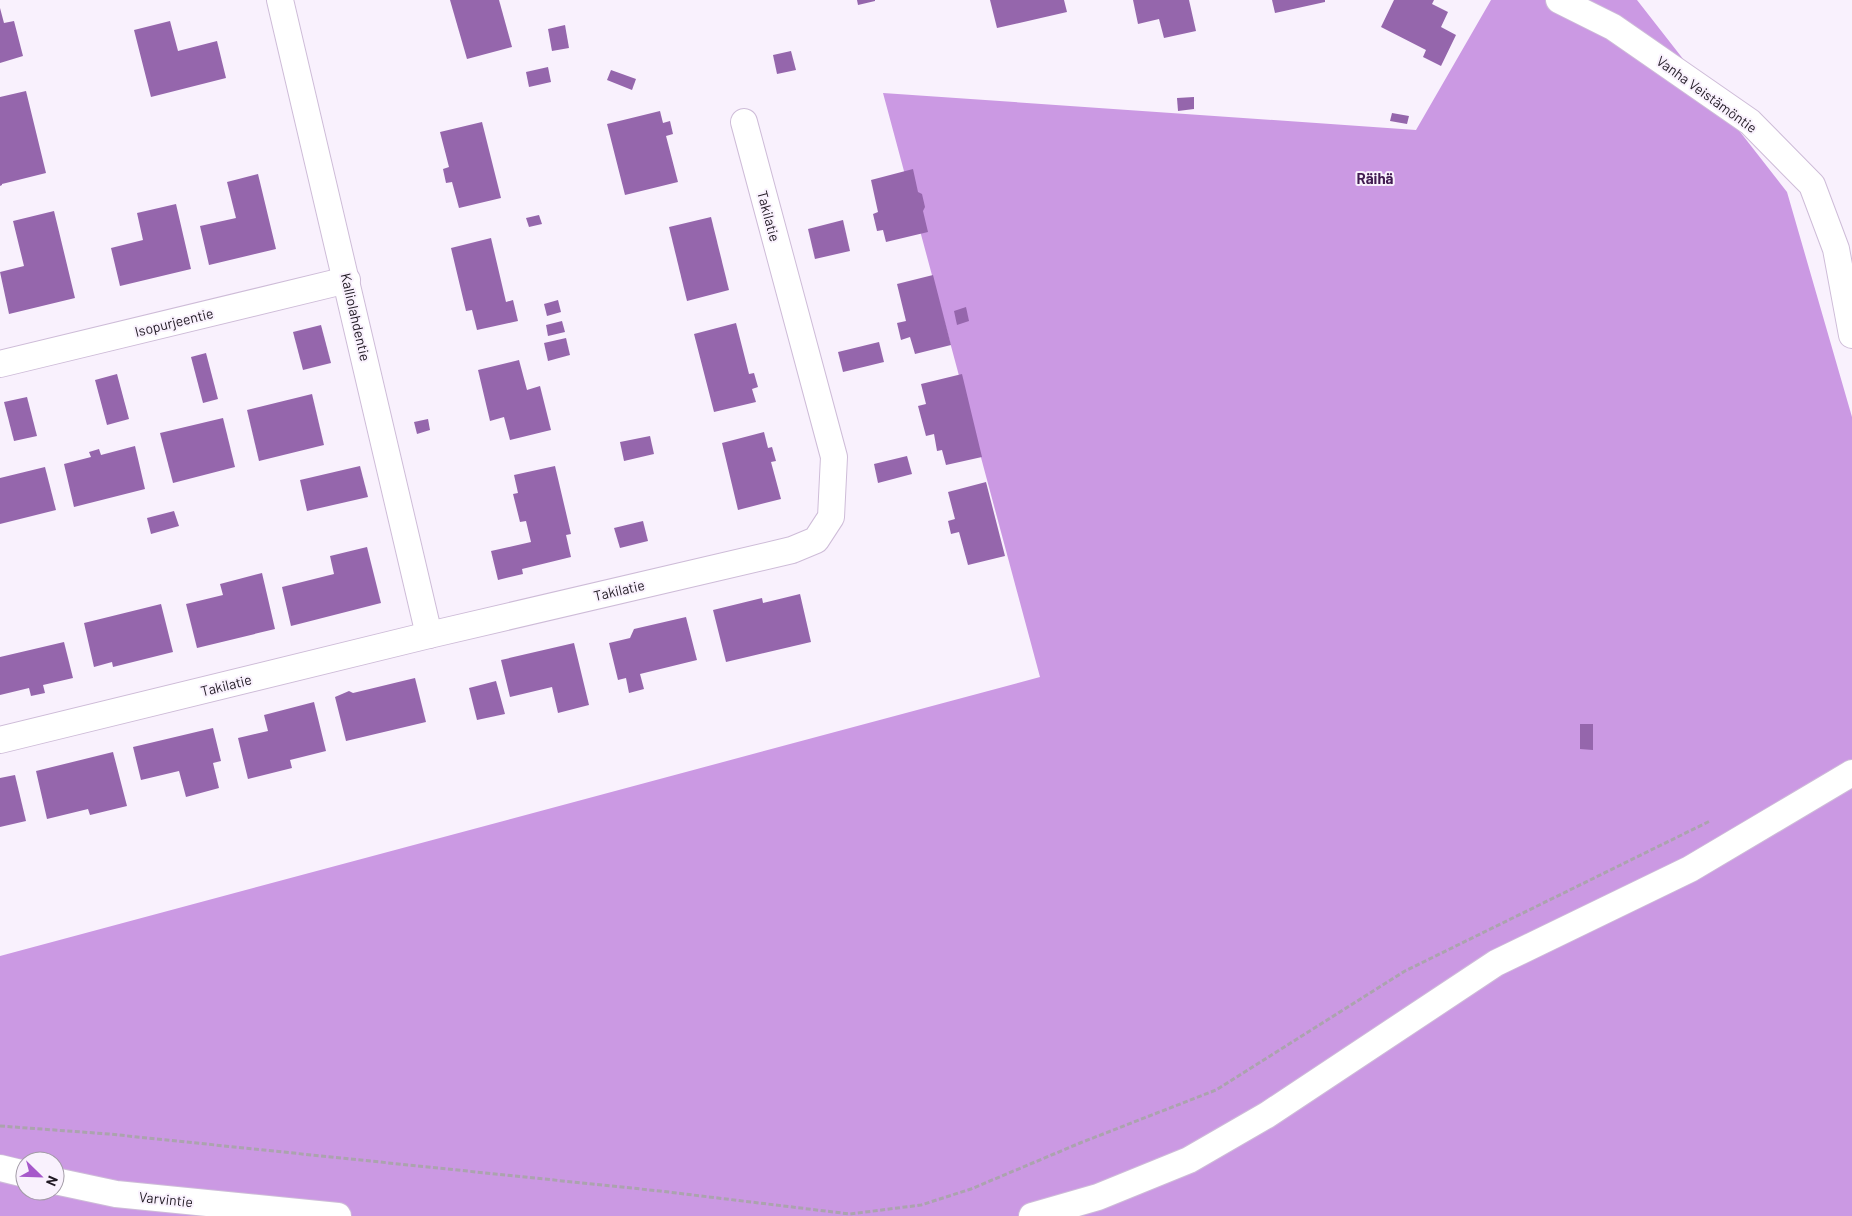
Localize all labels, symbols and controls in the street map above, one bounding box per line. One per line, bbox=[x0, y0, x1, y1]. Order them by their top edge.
street label: Vanha Veistämöntie bbox=[1653, 52, 1761, 136]
district label: Räihä bbox=[1356, 169, 1394, 187]
street label: Takilatie bbox=[754, 189, 784, 243]
street label: Kalliolahdentie bbox=[338, 271, 374, 363]
street label: Isopurjeentie bbox=[133, 304, 215, 340]
street label: Takilatie bbox=[592, 576, 646, 604]
street label: Takilatie bbox=[199, 670, 253, 700]
north arrow bbox=[15, 1151, 65, 1201]
text: N bbox=[43, 1174, 62, 1189]
street label: Varvintie bbox=[138, 1188, 194, 1210]

